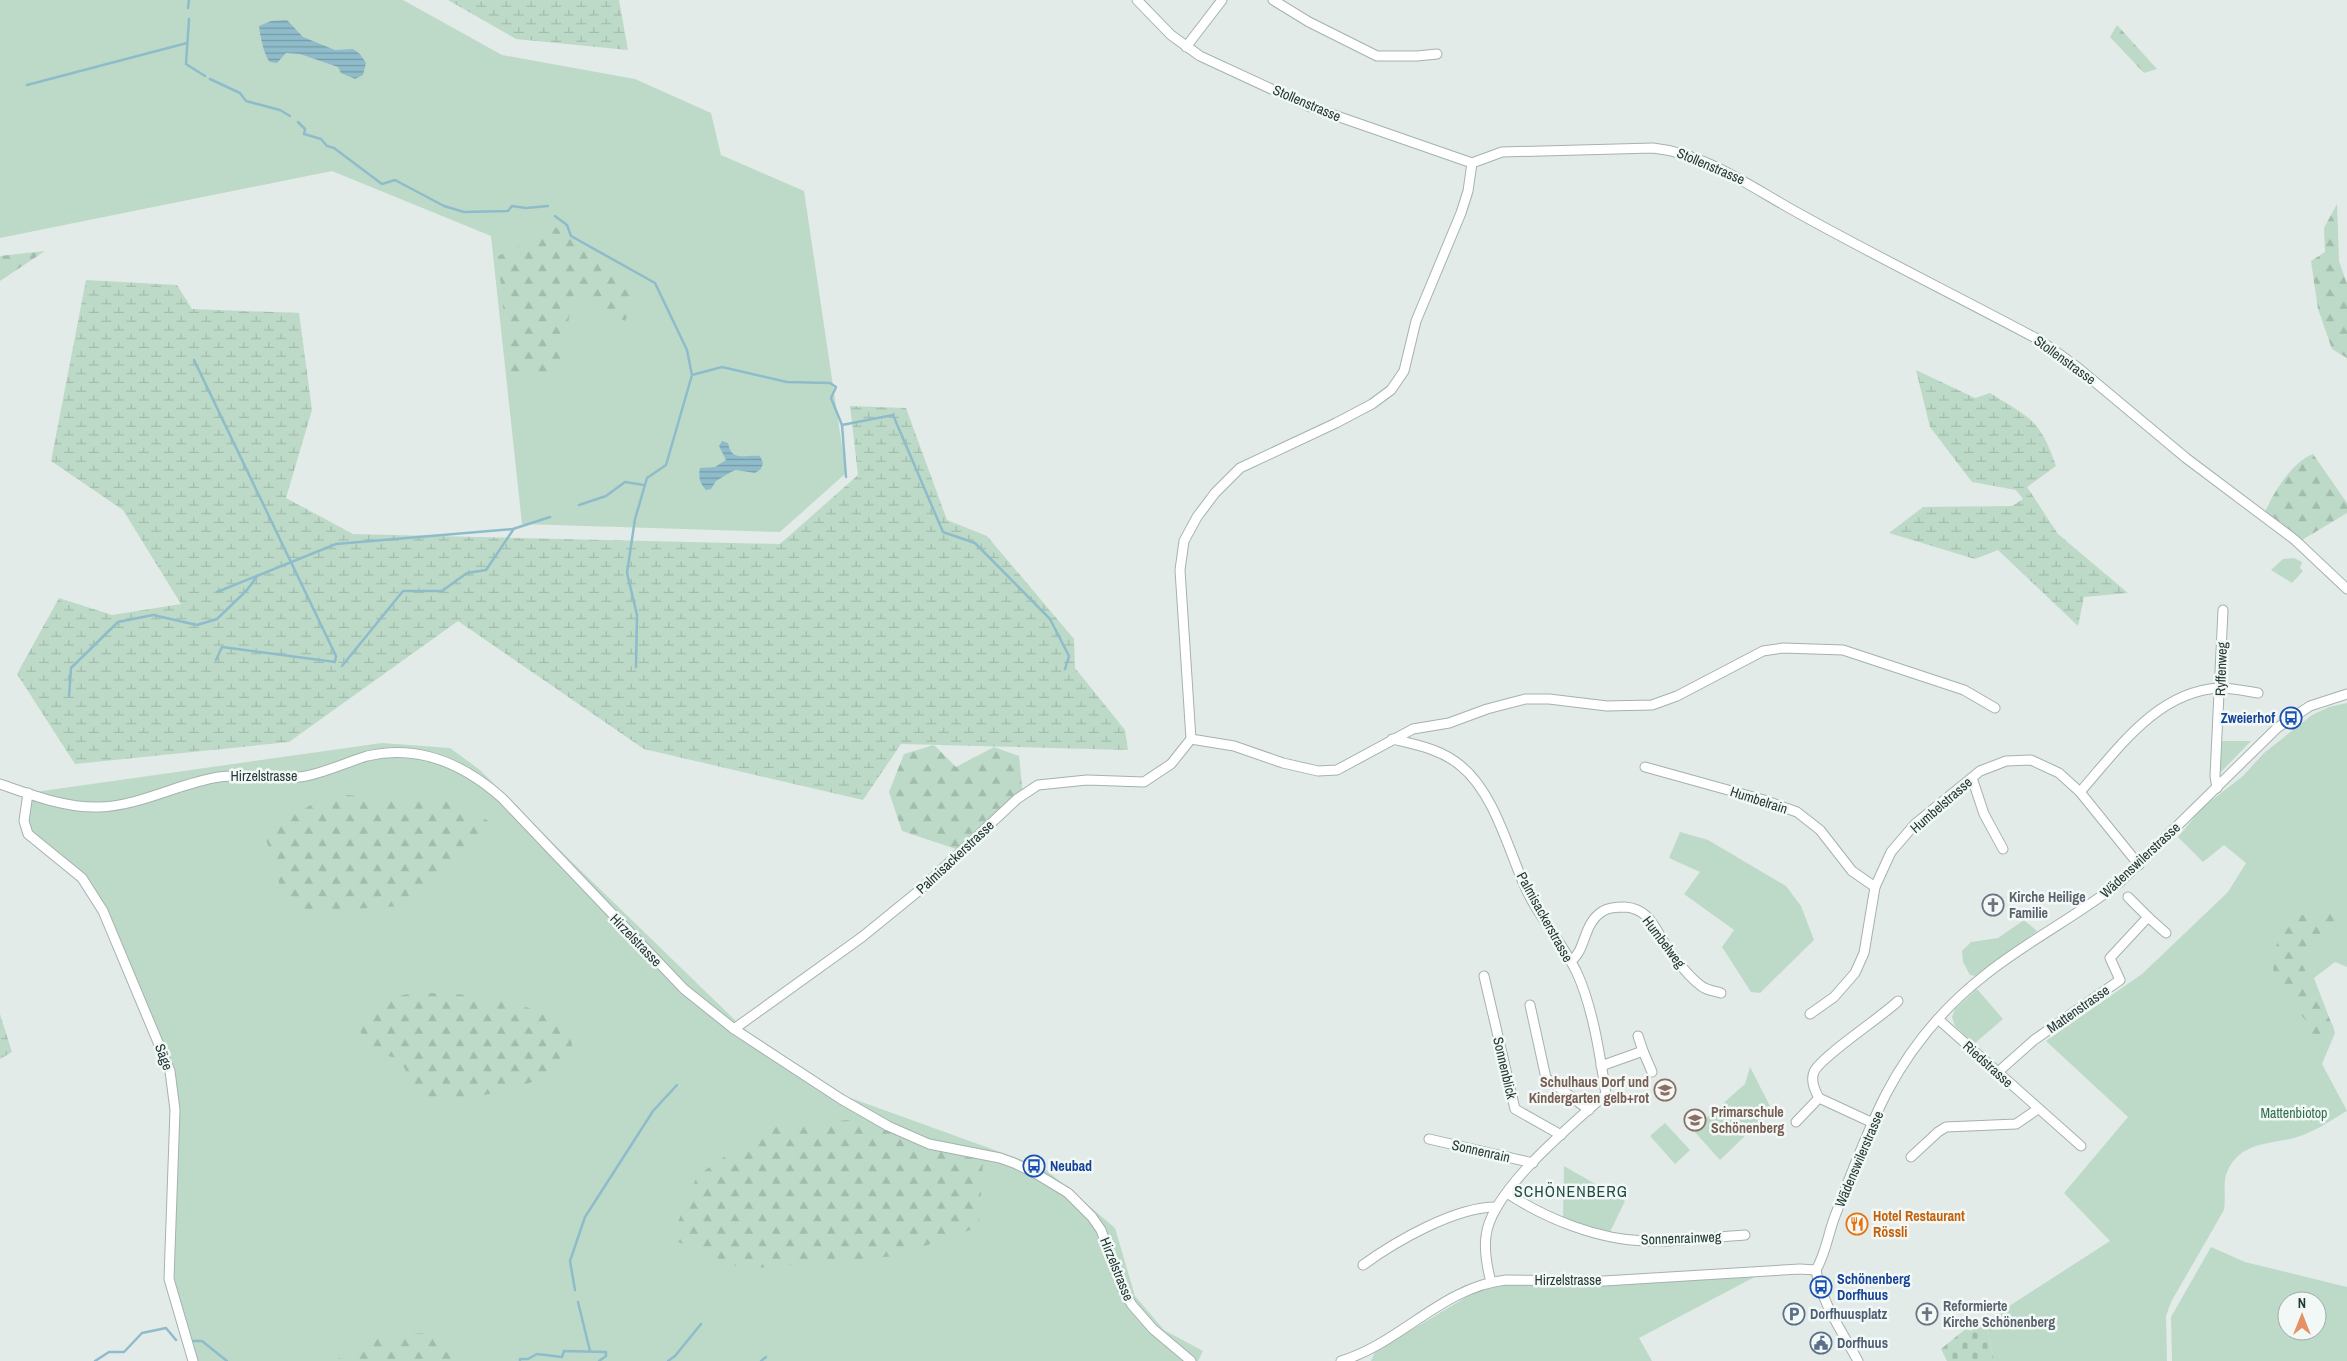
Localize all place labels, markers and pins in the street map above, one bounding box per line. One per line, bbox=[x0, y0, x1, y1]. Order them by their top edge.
bus stop icon: Zweierhof bbox=[2279, 706, 2303, 730]
place label: Zweierhof bbox=[2221, 709, 2275, 727]
place label: Kirche Heilige Familie bbox=[2009, 888, 2086, 922]
church icon: Kirche Heilige Familie bbox=[1981, 893, 2005, 917]
place label: Schulhaus Dorf und Kindergarten gelb+rot bbox=[1529, 1073, 1649, 1107]
school or university icon: Schulhaus Dorf und Kindergarten gelb+rot bbox=[1653, 1078, 1677, 1102]
place label: Primarschule Schönenberg bbox=[1711, 1103, 1784, 1137]
school or university icon: Primarschule Schönenberg bbox=[1683, 1108, 1707, 1132]
bus stop icon: Neubad bbox=[1022, 1154, 1046, 1178]
place label: Neubad bbox=[1050, 1157, 1092, 1175]
place label: Hotel Restaurant Rössli bbox=[1873, 1207, 1965, 1241]
restaurant icon: Hotel Restaurant Rössli bbox=[1845, 1212, 1869, 1236]
place label: Schönenberg Dorfhuus bbox=[1837, 1270, 1910, 1304]
bus stop icon: Schönenberg Dorfhuus bbox=[1809, 1275, 1833, 1299]
place label: Reformierte Kirche Schönenberg bbox=[1943, 1297, 2055, 1331]
parking icon: Dorfhuusplatz bbox=[1782, 1302, 1806, 1326]
church icon: Reformierte Kirche Schönenberg bbox=[1915, 1302, 1939, 1326]
place label: Dorfhuusplatz bbox=[1810, 1305, 1887, 1323]
public building icon: Dorfhuus bbox=[1809, 1331, 1833, 1355]
place label: Dorfhuus bbox=[1837, 1334, 1888, 1352]

